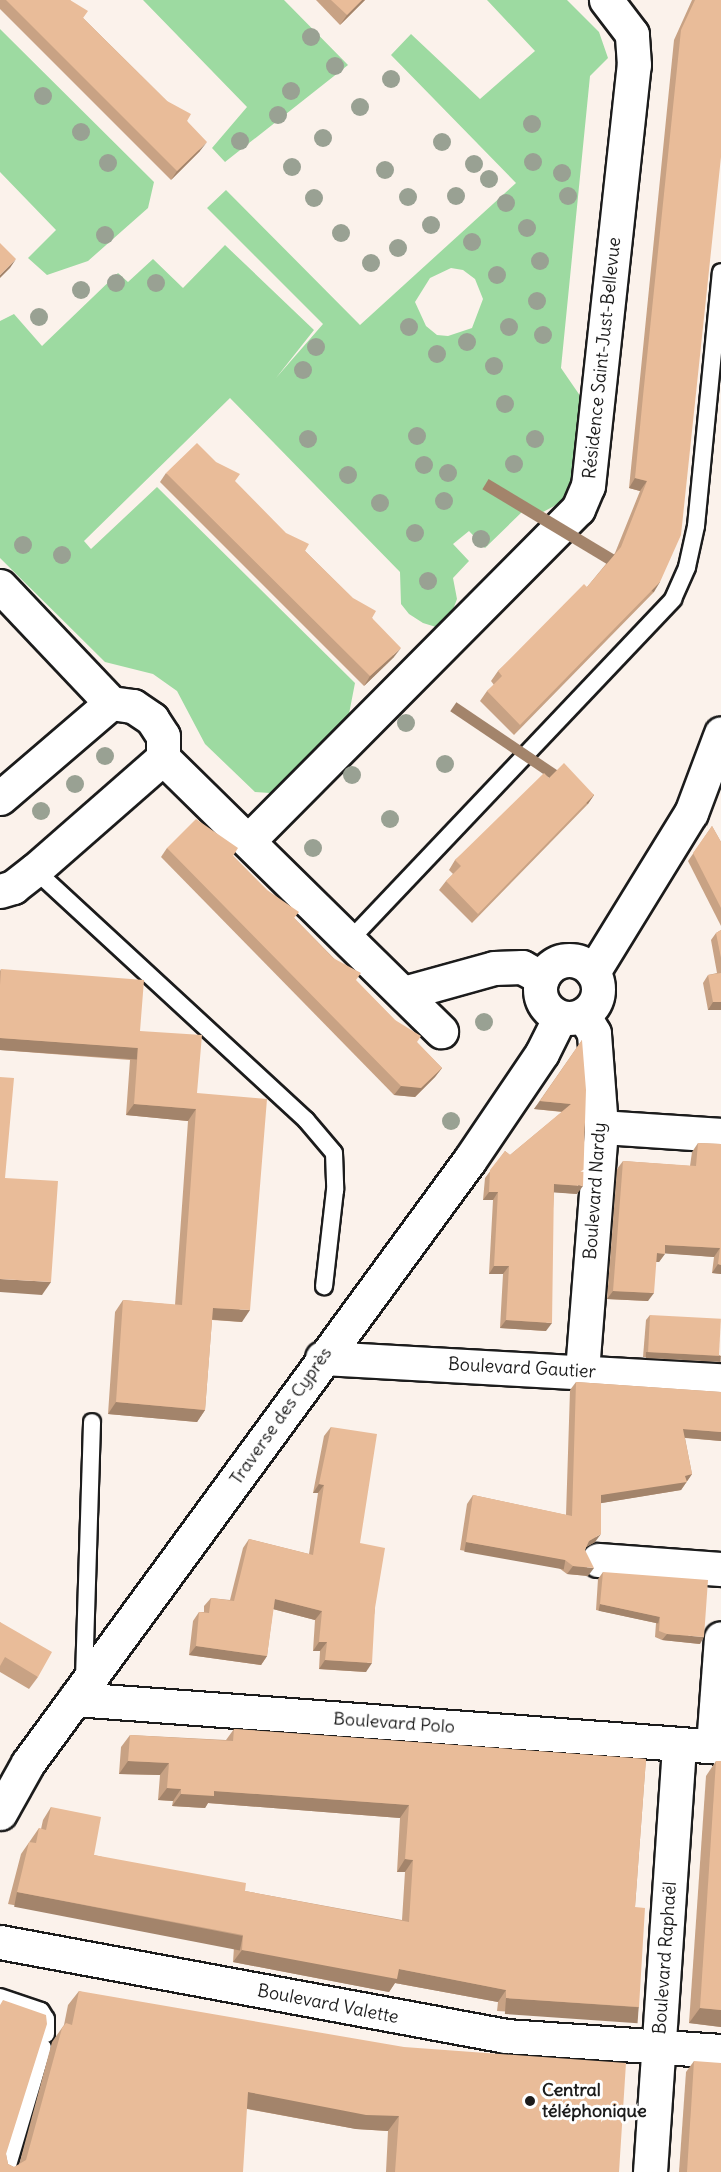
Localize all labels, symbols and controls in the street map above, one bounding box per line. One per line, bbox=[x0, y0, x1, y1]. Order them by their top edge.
street label: Résidence Saint-Just-Bellevue bbox=[579, 236, 625, 480]
street label: Boulevard Nardy bbox=[579, 1122, 611, 1260]
street label: Traverse des Cyprès bbox=[225, 1343, 337, 1489]
street label: Boulevard Gautier bbox=[448, 1353, 596, 1383]
street label: Boulevard Polo bbox=[333, 1708, 455, 1738]
street label: Boulevard Raphaël bbox=[649, 1881, 681, 2035]
street label: Boulevard Valette bbox=[256, 1980, 400, 2028]
place label: Central téléphonique bbox=[542, 2080, 647, 2122]
marker: Central téléphonique bbox=[523, 2094, 537, 2108]

